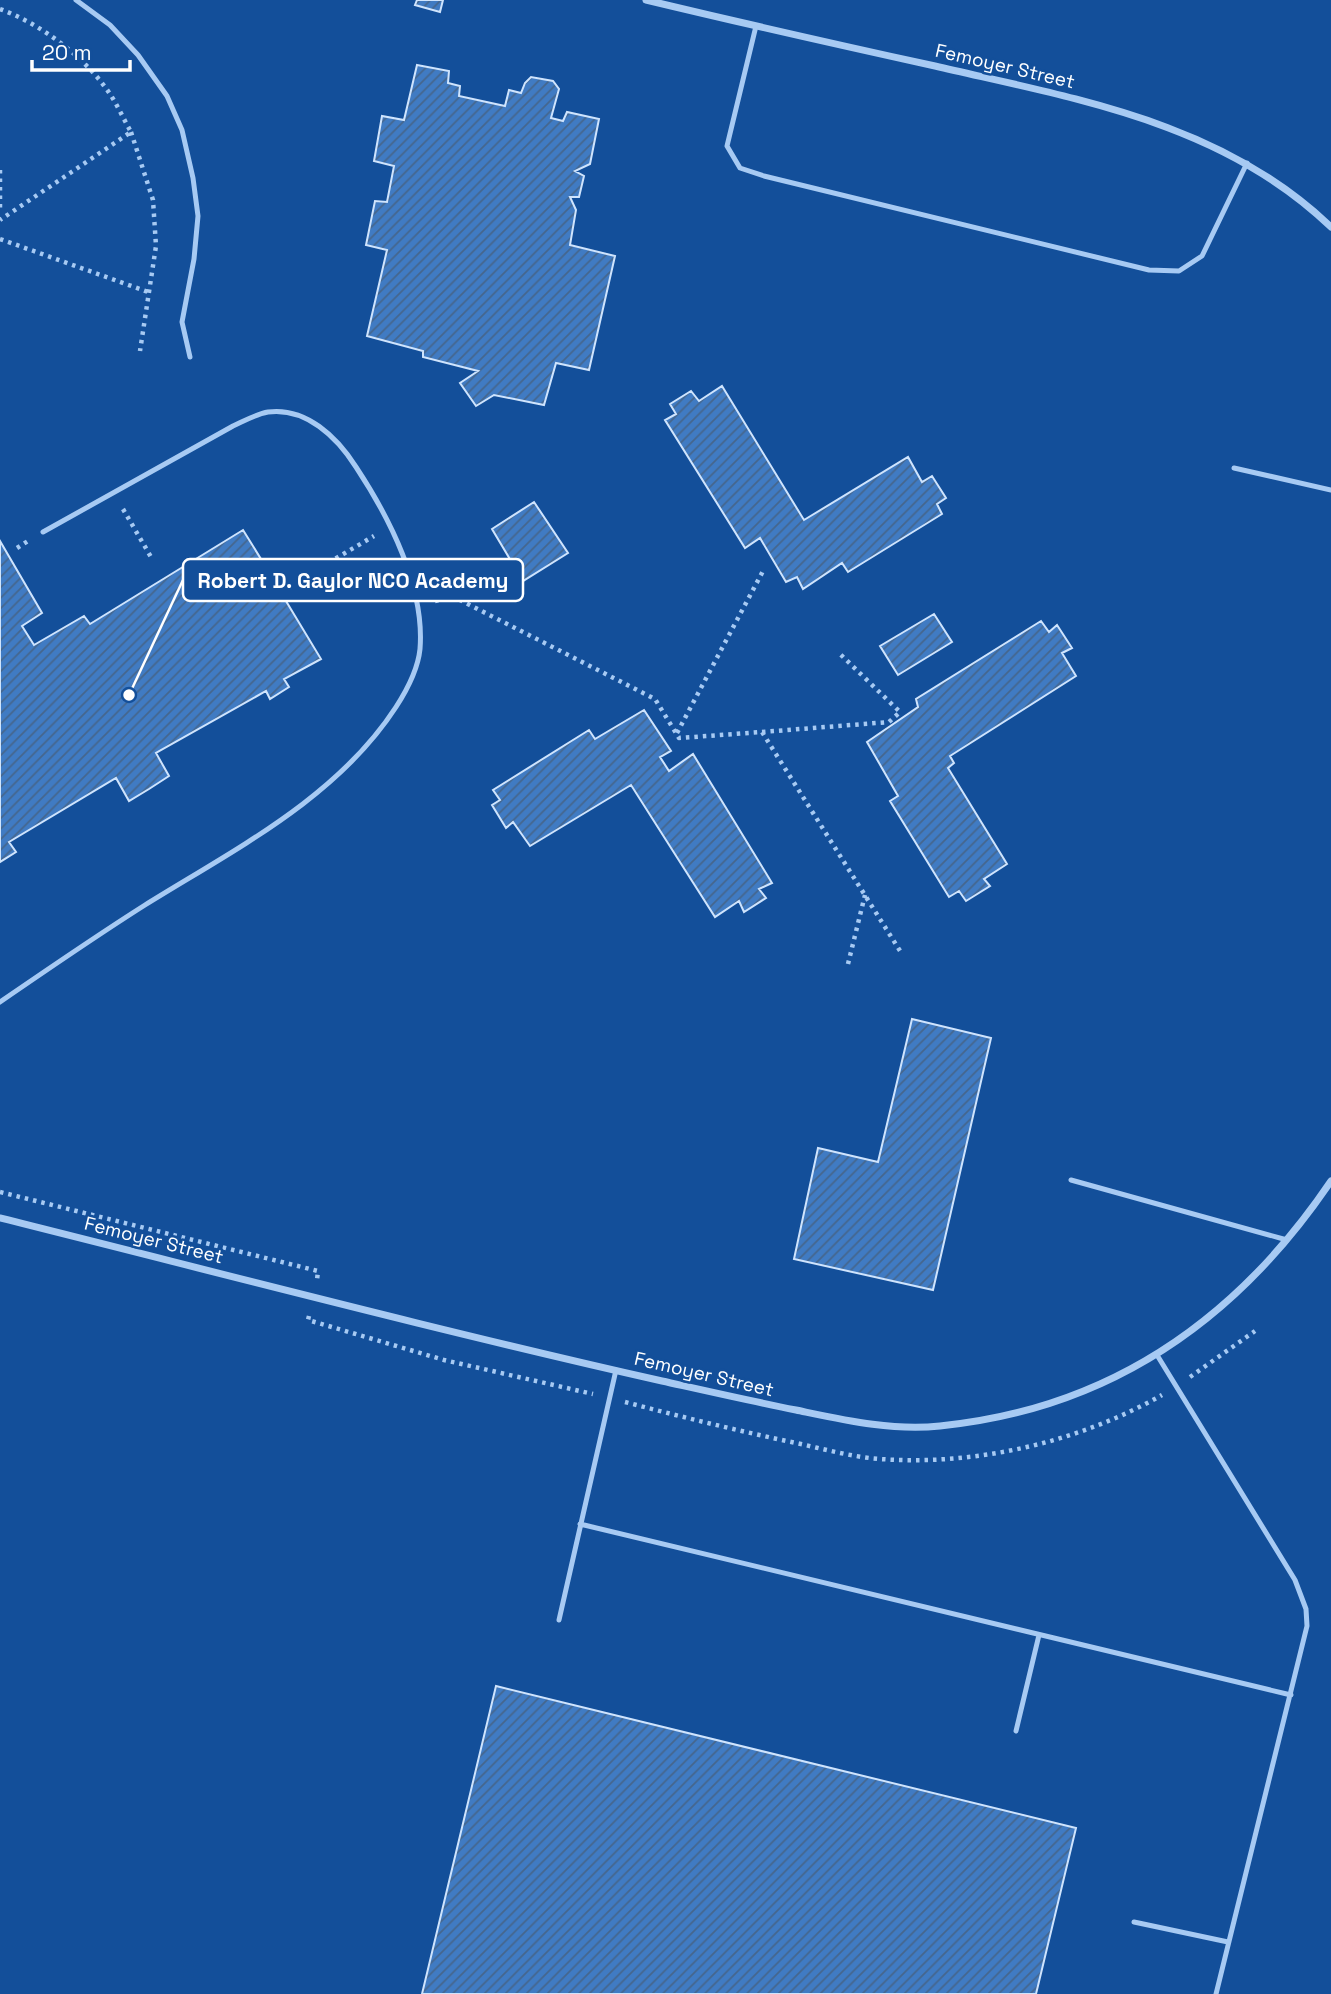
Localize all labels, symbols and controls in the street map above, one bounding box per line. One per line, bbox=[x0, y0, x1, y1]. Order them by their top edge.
scale bar bbox=[32, 28, 130, 72]
street label: Femoyer Street bbox=[933, 38, 1077, 94]
text: 20 m bbox=[42, 39, 92, 66]
callout: Robert D. Gaylor NCO Academy bbox=[183, 559, 523, 601]
text: Robert D. Gaylor NCO Academy bbox=[198, 567, 508, 594]
street label: Femoyer Street bbox=[82, 1211, 226, 1269]
street label: Femoyer Street bbox=[632, 1346, 776, 1402]

